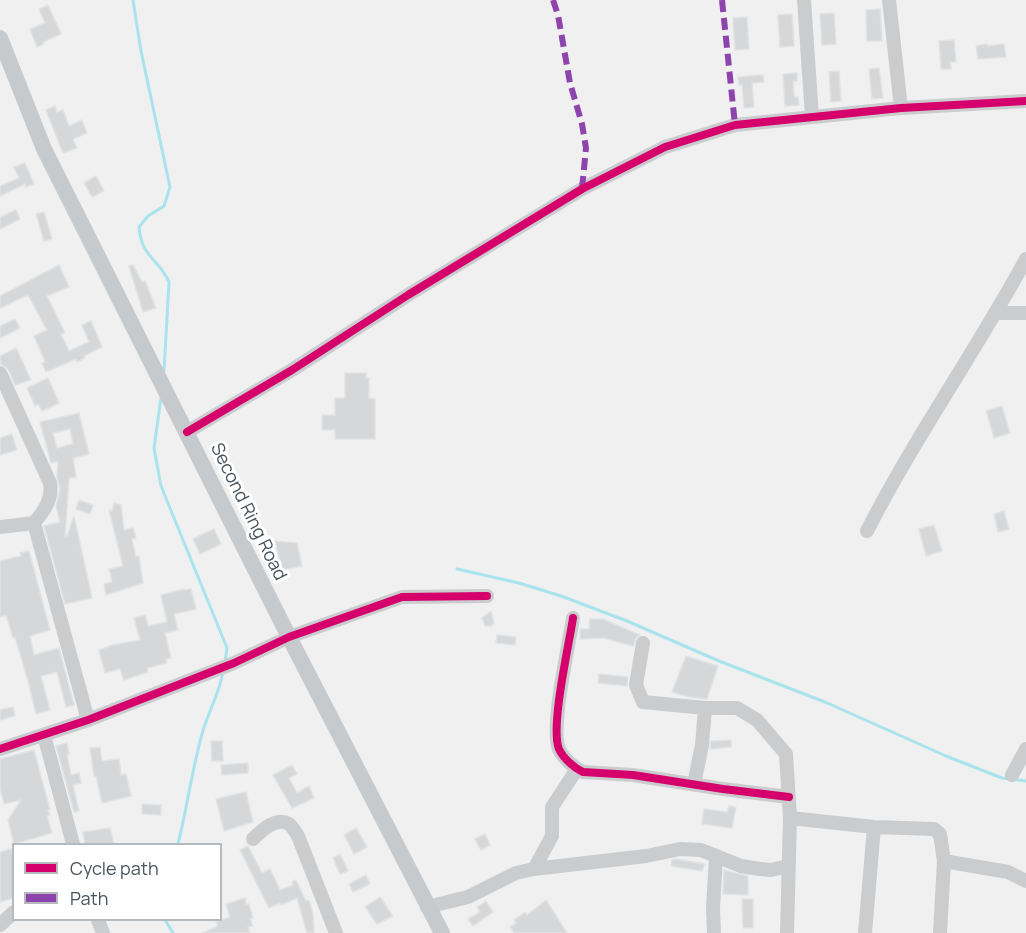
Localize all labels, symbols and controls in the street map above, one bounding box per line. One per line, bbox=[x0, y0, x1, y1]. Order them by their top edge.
street label: Second Ring Road bbox=[205, 440, 291, 584]
legend bbox=[12, 843, 222, 921]
text: Cycle path bbox=[70, 856, 159, 880]
text: Path bbox=[70, 886, 108, 910]

